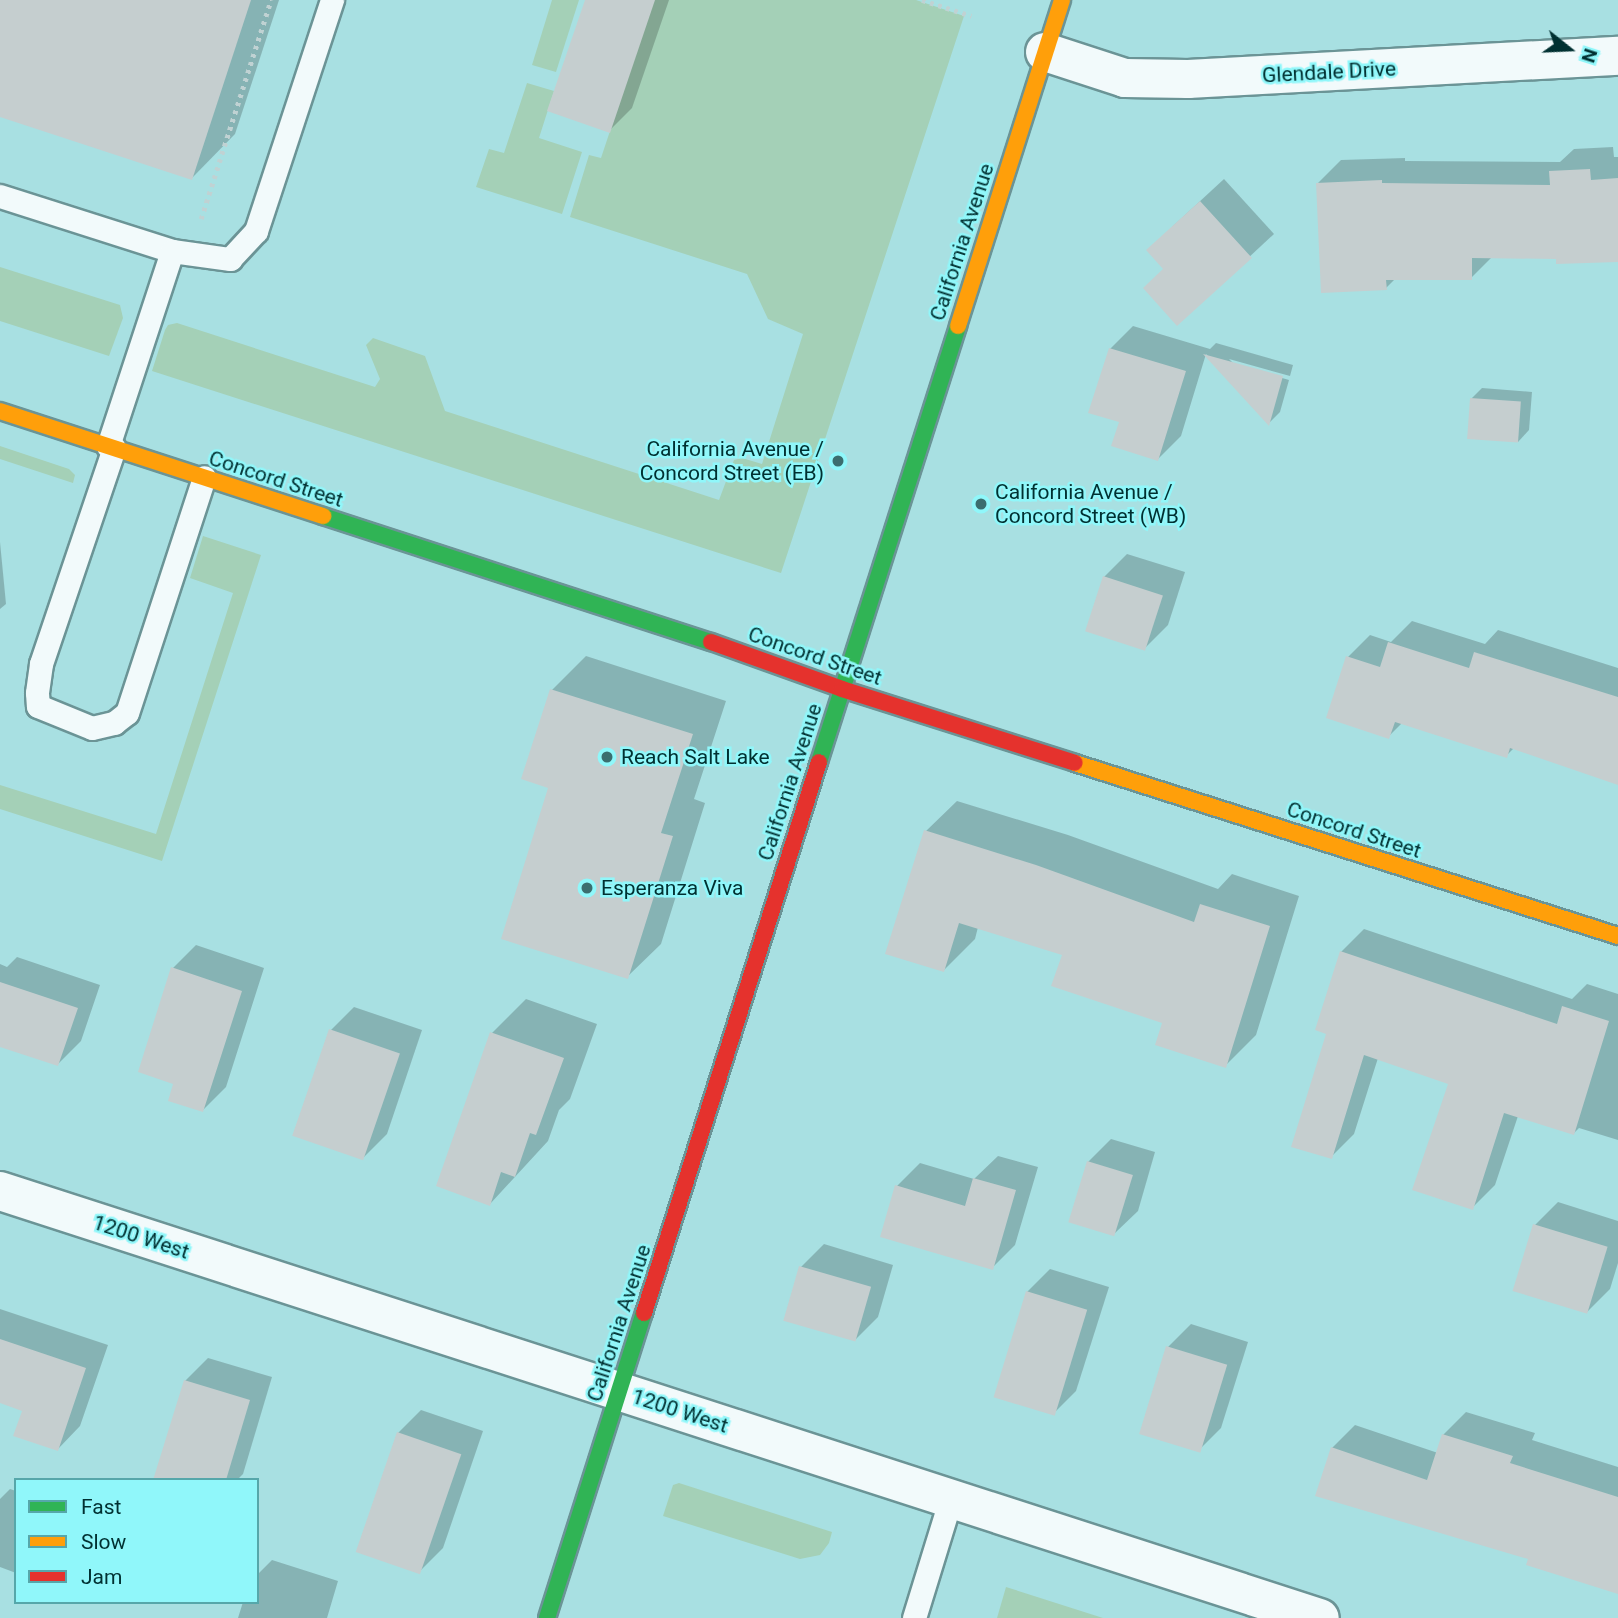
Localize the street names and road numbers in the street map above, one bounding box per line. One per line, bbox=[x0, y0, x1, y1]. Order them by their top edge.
street label: Glendale Drive bbox=[1261, 56, 1397, 88]
street label: California Avenue bbox=[925, 160, 999, 324]
street label: Concord Street bbox=[206, 445, 346, 513]
street label: Concord Street bbox=[745, 621, 885, 691]
street label: California Avenue bbox=[753, 700, 827, 864]
street label: Concord Street bbox=[1284, 796, 1424, 864]
street label: 1200 West bbox=[90, 1210, 192, 1264]
street label: California Avenue bbox=[582, 1241, 656, 1405]
street label: 1200 West bbox=[629, 1384, 731, 1438]

